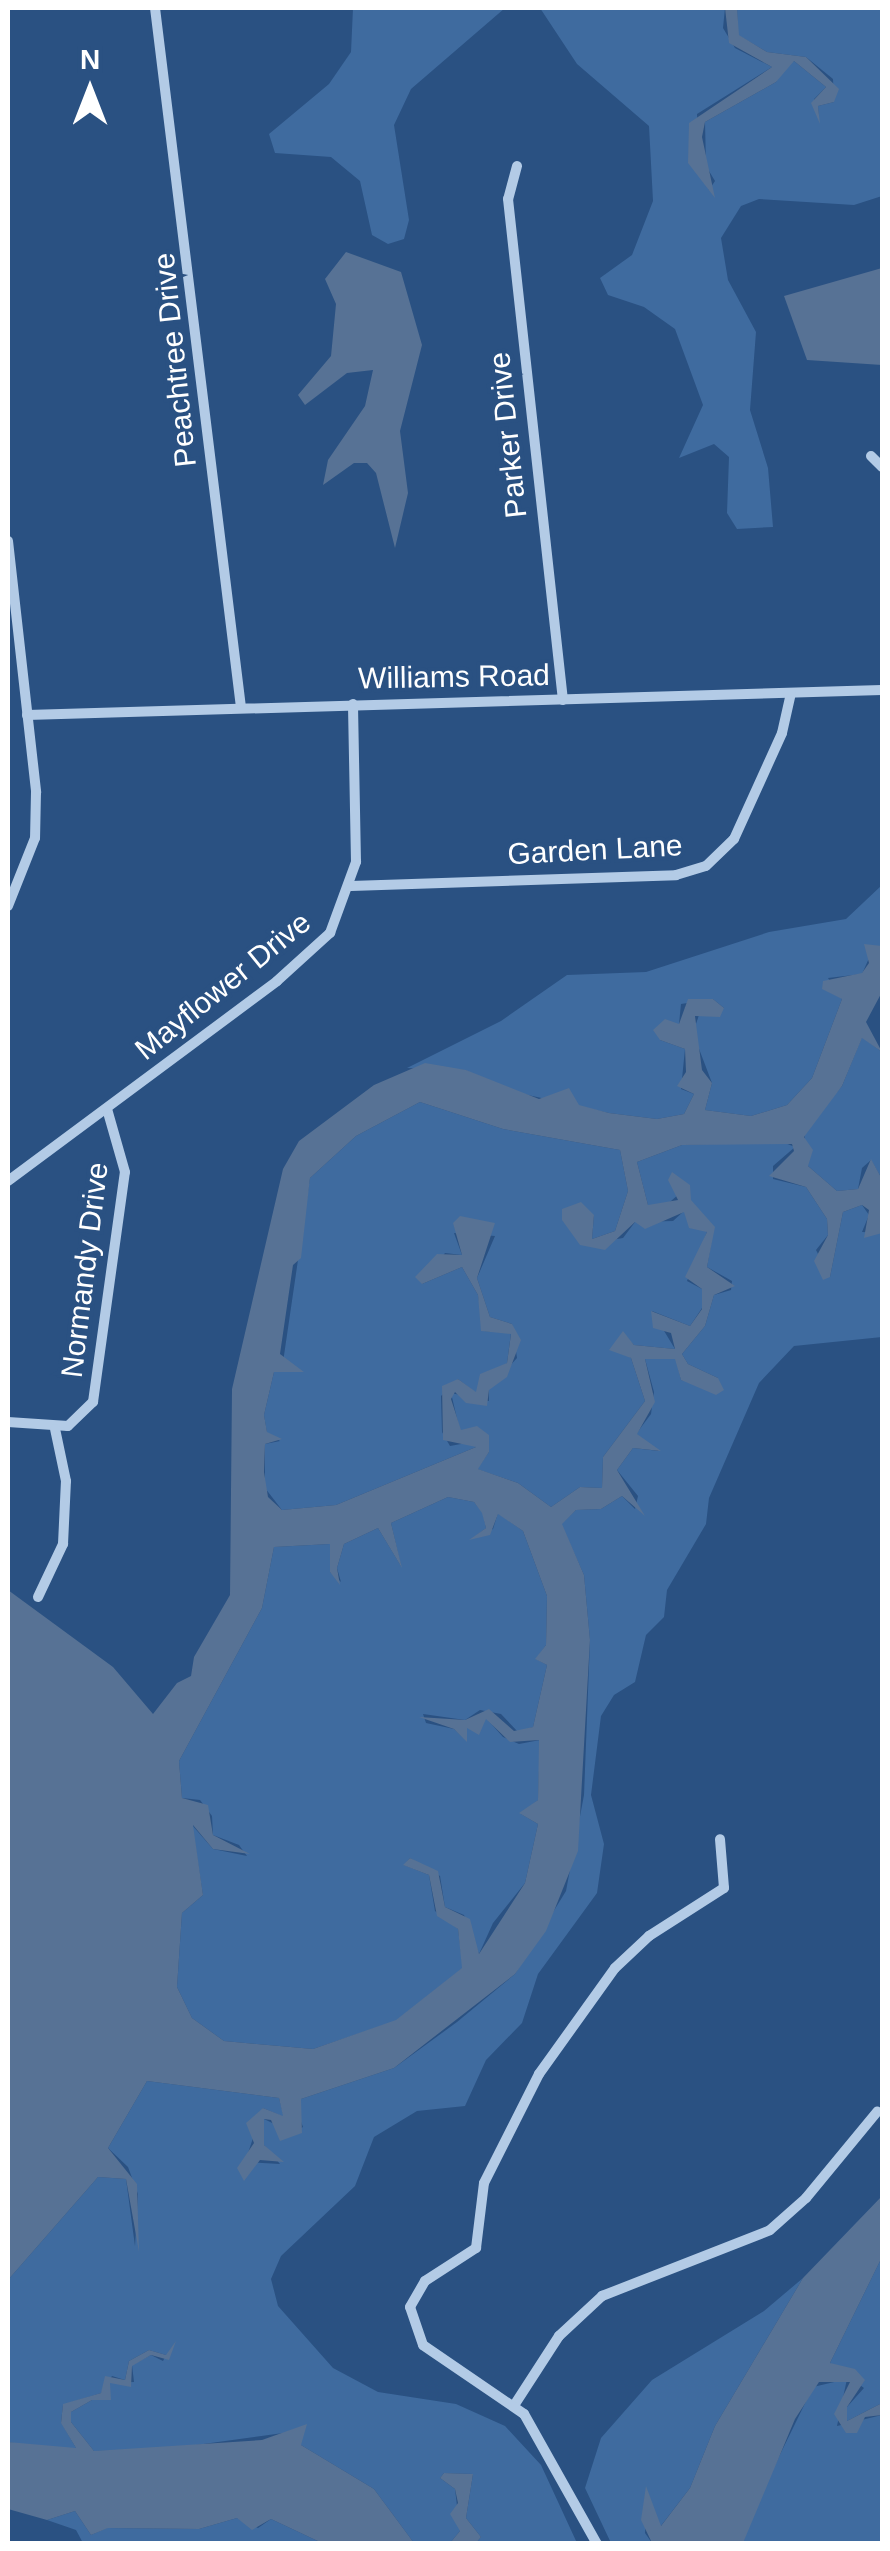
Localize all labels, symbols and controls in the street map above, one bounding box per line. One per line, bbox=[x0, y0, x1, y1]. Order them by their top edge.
north arrow bbox=[40, 40, 140, 140]
text: N bbox=[80, 44, 100, 75]
street label: Peachtree Drive bbox=[146, 251, 204, 469]
street label: Parker Drive bbox=[481, 350, 535, 520]
street label: Williams Road bbox=[358, 657, 550, 697]
street label: Garden Lane bbox=[507, 827, 683, 873]
street label: Mayflower Drive bbox=[128, 904, 318, 1068]
street label: Normandy Drive bbox=[54, 1160, 116, 1380]

